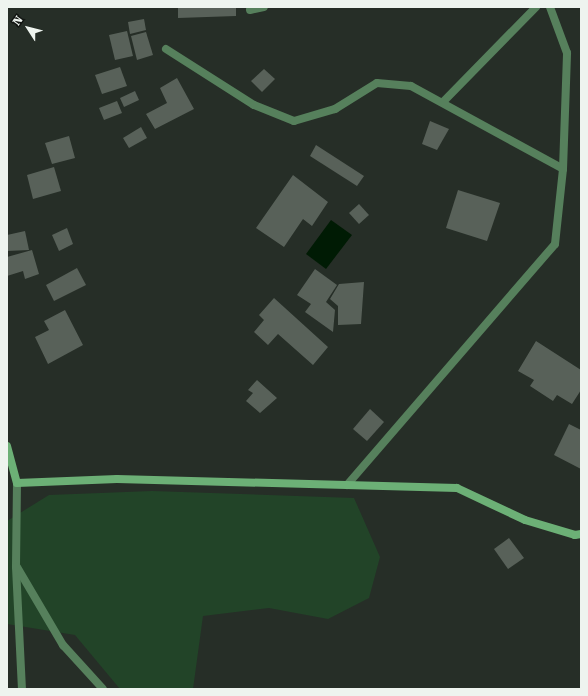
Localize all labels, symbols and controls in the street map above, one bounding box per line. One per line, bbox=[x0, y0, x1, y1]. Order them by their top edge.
north arrow bbox=[8, 8, 48, 48]
text: N bbox=[10, 13, 26, 28]

